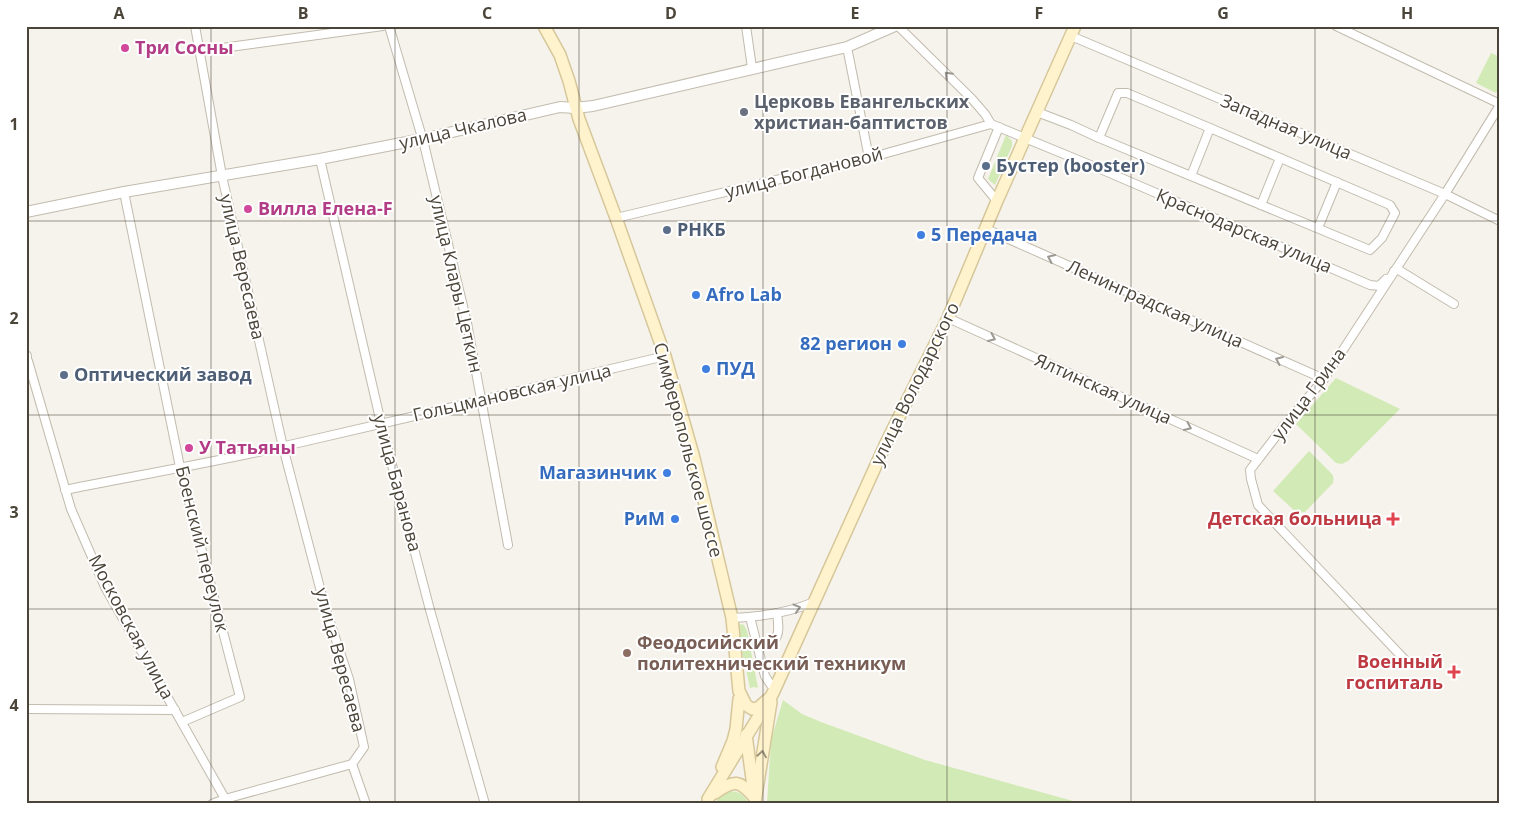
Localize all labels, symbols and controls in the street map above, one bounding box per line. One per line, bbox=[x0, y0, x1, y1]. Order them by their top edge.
text: A bbox=[113, 2, 125, 24]
text: B bbox=[298, 2, 308, 24]
text: C bbox=[482, 2, 492, 24]
text: D bbox=[665, 2, 677, 24]
text: E bbox=[851, 2, 860, 24]
text: F bbox=[1035, 2, 1043, 24]
text: G bbox=[1217, 2, 1229, 24]
text: H bbox=[1401, 2, 1413, 24]
place label: Три Сосны bbox=[135, 35, 234, 59]
marker: Три Сосны bbox=[119, 42, 131, 54]
one-way arrow bbox=[944, 72, 953, 81]
street label: Западная улица bbox=[1217, 88, 1356, 164]
place label: Церковь Евангельских христиан-баптистов bbox=[754, 89, 970, 134]
street label: улица Чкалова bbox=[397, 102, 529, 154]
marker: Церковь Евангельских христиан-баптистов bbox=[738, 106, 750, 118]
text: 1 bbox=[9, 113, 19, 135]
street label: улица Богдановой bbox=[723, 141, 885, 203]
place label: Бустер (booster) bbox=[996, 153, 1145, 177]
marker: Бустер (booster) bbox=[980, 160, 992, 172]
street label: Краснодарская улица bbox=[1153, 182, 1336, 278]
street label: улица Вересаева bbox=[215, 192, 271, 342]
street label: улица Клары Цеткин bbox=[425, 193, 489, 375]
place label: Вилла Елена-F bbox=[258, 196, 393, 220]
marker: Вилла Елена-F bbox=[242, 203, 254, 215]
place label: РНКБ bbox=[677, 217, 726, 241]
place label: 5 Передача bbox=[931, 222, 1038, 246]
marker: РНКБ bbox=[661, 224, 673, 236]
marker: 5 Передача bbox=[915, 229, 927, 241]
one-way arrow bbox=[1047, 253, 1056, 264]
street label: Ленинградская улица bbox=[1063, 253, 1247, 353]
place label: Afro Lab bbox=[706, 282, 782, 306]
marker: Afro Lab bbox=[690, 289, 702, 301]
street label: улица Володарского bbox=[864, 298, 964, 469]
text: 2 bbox=[9, 307, 19, 329]
place label: 82 регион bbox=[800, 331, 892, 355]
one-way arrow bbox=[987, 332, 996, 343]
marker: 82 регион bbox=[896, 338, 908, 350]
street label: Симферопольское шоссе bbox=[649, 340, 729, 560]
street label: улица Грина bbox=[1266, 342, 1351, 445]
street label: Ялтинская улица bbox=[1031, 347, 1176, 429]
one-way arrow bbox=[1275, 355, 1284, 366]
place label: ПУД bbox=[716, 356, 755, 380]
street label: Гольцмановская улица bbox=[410, 358, 613, 427]
place label: Оптический завод bbox=[74, 362, 252, 386]
marker: ПУД bbox=[700, 363, 712, 375]
marker: Оптический завод bbox=[58, 369, 70, 381]
street label: улица Баранова bbox=[368, 411, 428, 554]
one-way arrow bbox=[1183, 421, 1192, 432]
place label: У Татьяны bbox=[199, 435, 296, 459]
marker: У Татьяны bbox=[183, 442, 195, 454]
place label: Магазинчик bbox=[539, 460, 658, 484]
street label: Боенский переулок bbox=[171, 463, 235, 635]
marker: Магазинчик bbox=[661, 467, 673, 479]
text: 3 bbox=[9, 501, 19, 523]
place label: РиМ bbox=[624, 506, 665, 530]
place label: Детская больница bbox=[1208, 506, 1382, 530]
marker: Детская больница bbox=[1386, 512, 1400, 526]
marker: РиМ bbox=[669, 513, 681, 525]
street label: Московская улица bbox=[84, 550, 180, 703]
street label: улица Вересаева bbox=[310, 585, 372, 735]
one-way arrow bbox=[792, 604, 800, 614]
place label: Феодосийский политехнический техникум bbox=[637, 630, 906, 675]
marker: Феодосийский политехнический техникум bbox=[621, 647, 633, 659]
place label: Военный госпиталь bbox=[1346, 649, 1443, 694]
marker: Военный госпиталь bbox=[1447, 665, 1461, 679]
text: 4 bbox=[9, 694, 19, 716]
one-way arrow bbox=[756, 749, 767, 757]

